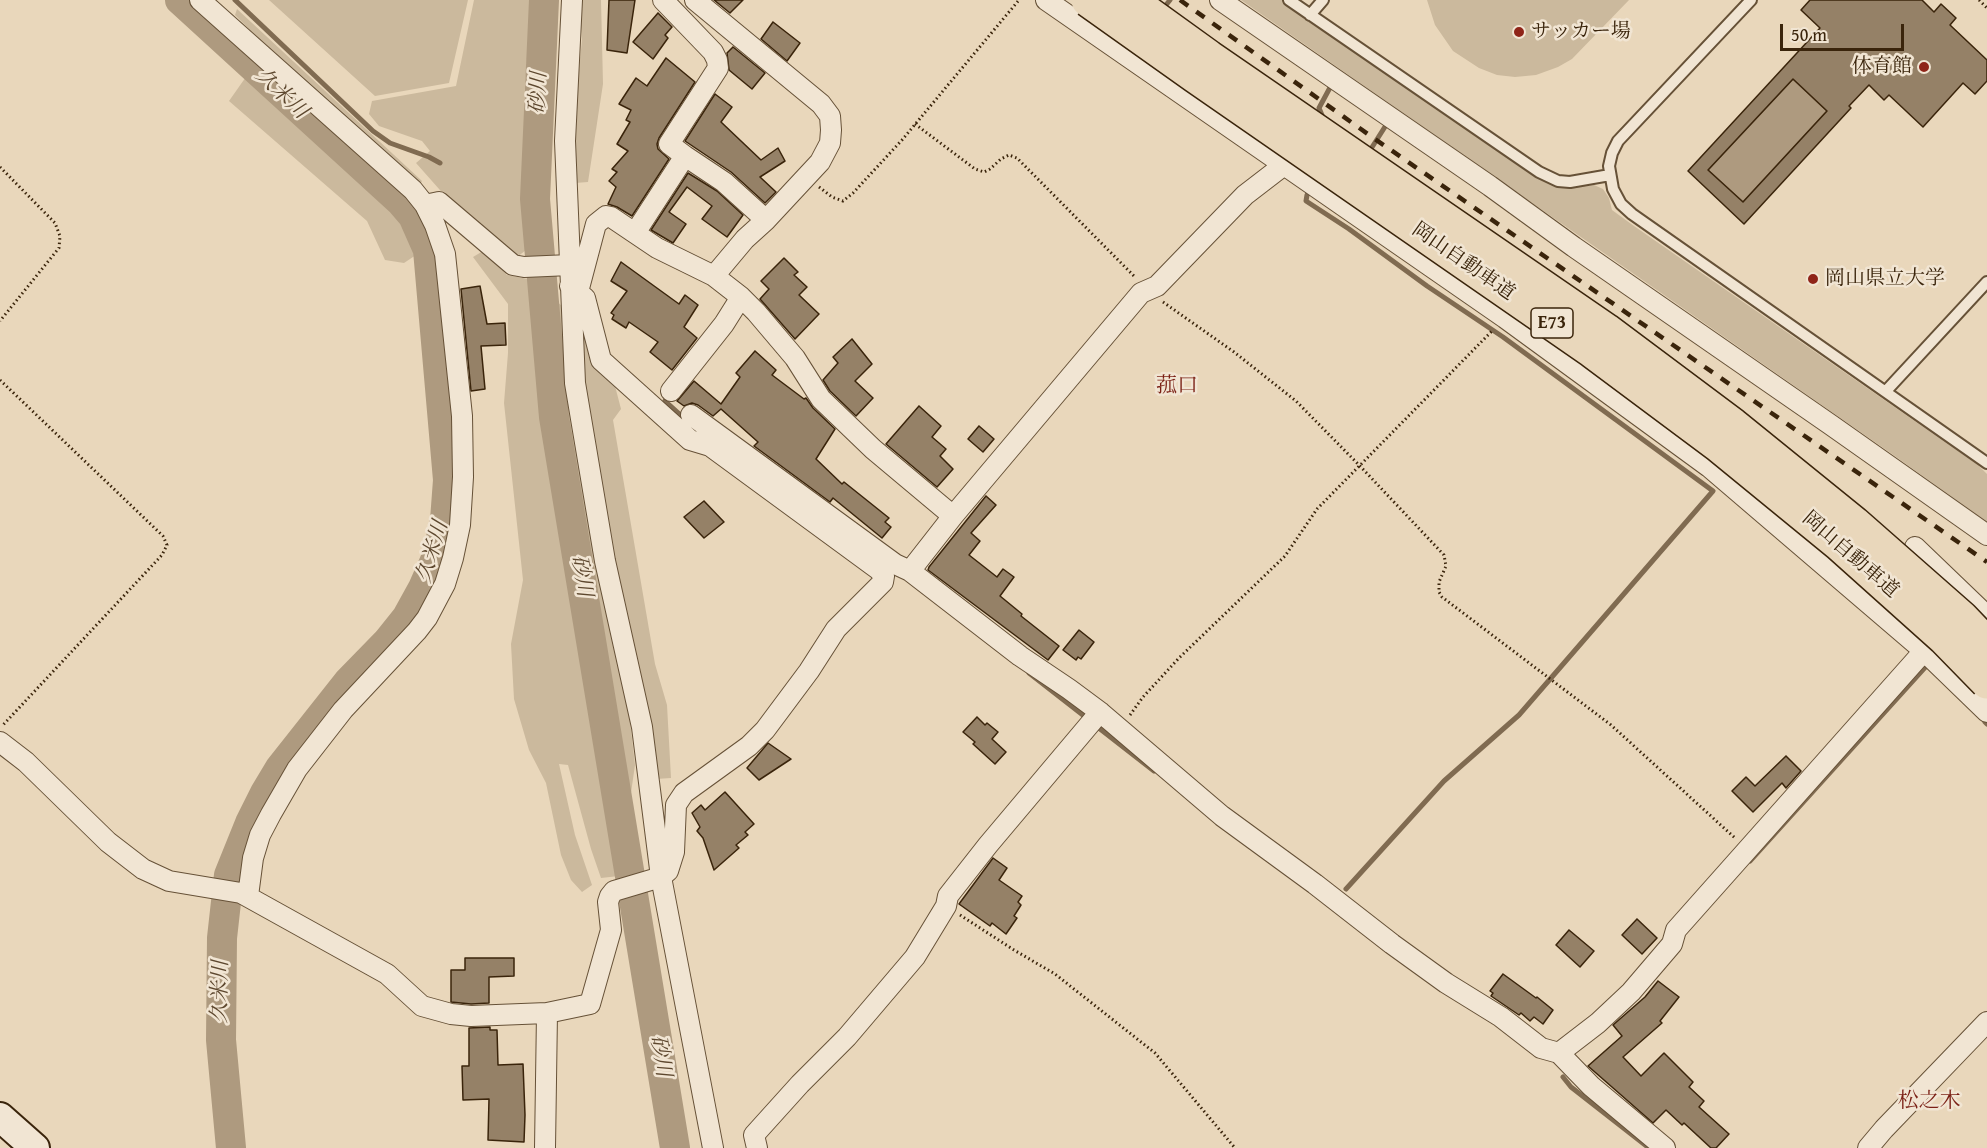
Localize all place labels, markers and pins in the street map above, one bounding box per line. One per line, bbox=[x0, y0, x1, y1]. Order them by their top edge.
place label: サッカー場 bbox=[1531, 20, 1631, 44]
marker: サッカー場 bbox=[1512, 25, 1526, 39]
place label: 体育館 bbox=[1852, 55, 1912, 79]
marker: 体育館 bbox=[1917, 60, 1931, 74]
place label: 岡山県立大学 bbox=[1825, 267, 1945, 291]
marker: 岡山県立大学 bbox=[1806, 272, 1820, 286]

